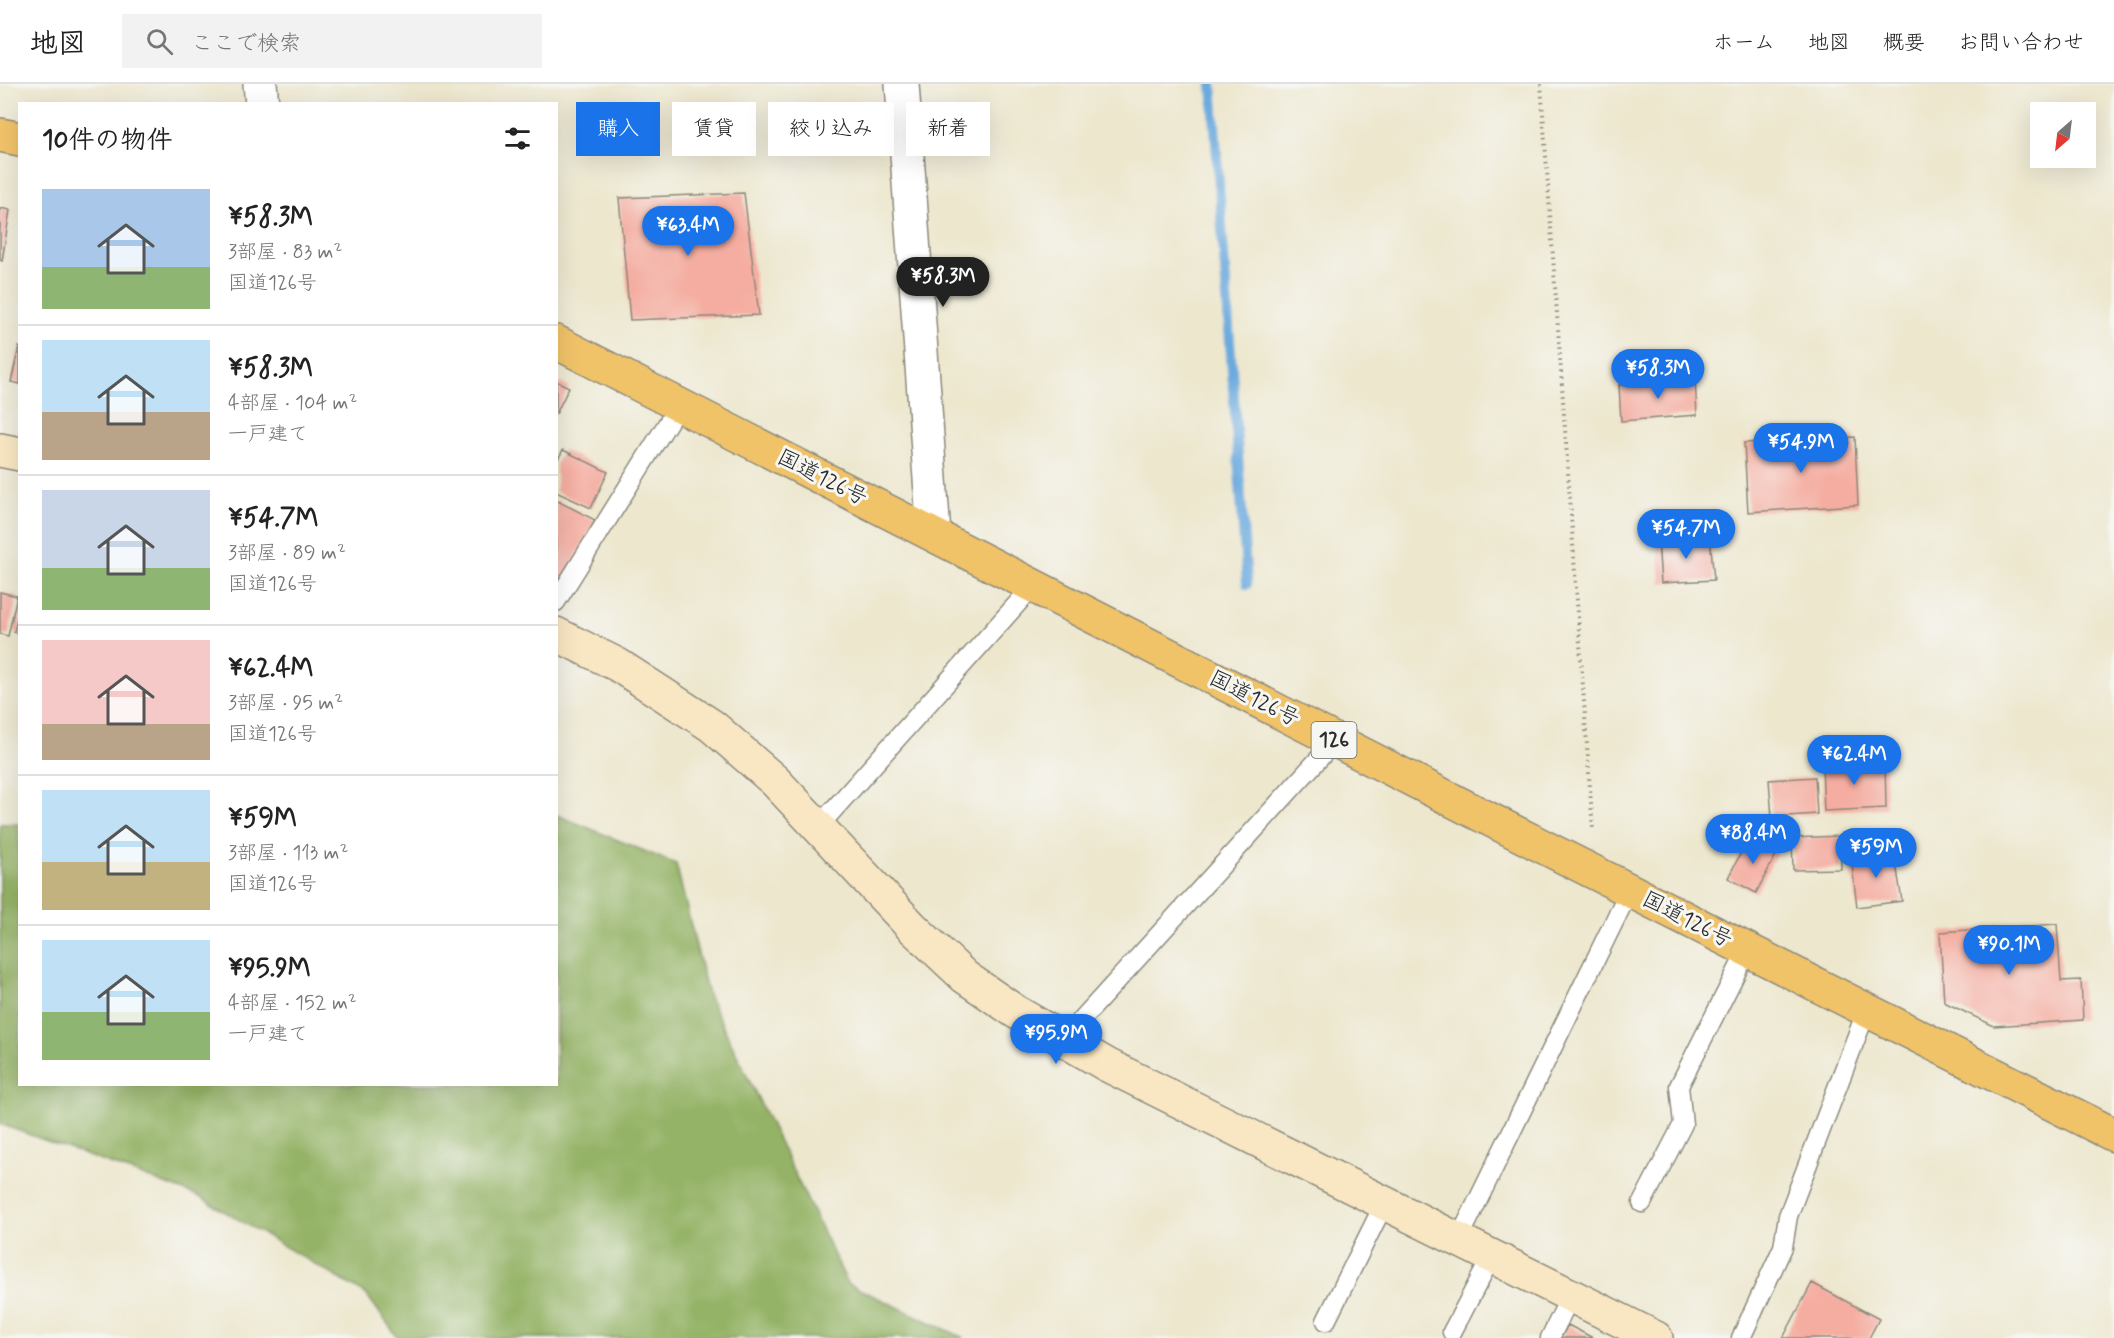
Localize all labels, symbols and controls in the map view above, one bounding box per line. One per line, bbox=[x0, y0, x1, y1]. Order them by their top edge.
search box bbox=[122, 14, 542, 68]
icon: search bbox=[143, 25, 176, 58]
text: 地図 bbox=[30, 26, 86, 63]
text: ホーム bbox=[1713, 29, 1775, 57]
text: 地図 bbox=[1808, 29, 1850, 57]
text: 概要 bbox=[1883, 29, 1925, 57]
text: お問い合わせ bbox=[1958, 29, 2084, 57]
text: ここで検索 bbox=[191, 30, 301, 58]
chip: 購入 bbox=[576, 102, 660, 156]
chip: 賃貸 bbox=[672, 102, 756, 156]
chip: 絞り込み bbox=[768, 102, 894, 156]
chip: 新着 bbox=[906, 102, 990, 156]
north arrow bbox=[2030, 102, 2096, 168]
map controls bbox=[2030, 102, 2096, 168]
icon: filters bbox=[501, 122, 534, 155]
text: 10件の物件 bbox=[42, 124, 173, 158]
text: ¥58.3M bbox=[228, 201, 313, 235]
pin: ¥63.4M bbox=[639, 206, 737, 257]
text: ¥63.4M bbox=[656, 212, 720, 239]
icon: home bbox=[90, 213, 162, 285]
text: 3部屋 · 83 m² bbox=[228, 239, 342, 266]
pin: ¥58.3M bbox=[894, 257, 992, 308]
text: ¥58.3M bbox=[910, 263, 976, 290]
text: 国道126号 bbox=[228, 270, 317, 297]
pin: ¥58.3M bbox=[1609, 349, 1707, 400]
text: ¥58.3M bbox=[228, 352, 313, 386]
text: ¥58.3M bbox=[1625, 355, 1691, 382]
icon: home bbox=[90, 364, 162, 436]
text: 4部屋 · 104 m² bbox=[228, 390, 357, 417]
text: 一戸建て bbox=[228, 421, 308, 448]
pin: ¥54.9M bbox=[1752, 423, 1850, 474]
text: ¥54.9M bbox=[1767, 429, 1835, 456]
street label: 国道126号 bbox=[772, 443, 872, 513]
text: ¥54.7M bbox=[228, 502, 318, 536]
pin: ¥54.7M bbox=[1637, 509, 1735, 560]
icon: home bbox=[90, 514, 162, 586]
text: ¥54.7M bbox=[1651, 515, 1721, 542]
text: 3部屋 · 89 m² bbox=[228, 540, 346, 567]
text: 国道126号 bbox=[228, 571, 317, 598]
text: ¥62.4M bbox=[228, 652, 313, 686]
icon: home bbox=[90, 664, 162, 736]
street label: 国道126号 bbox=[1204, 664, 1304, 734]
text: 3部屋 · 95 m² bbox=[228, 690, 343, 717]
text: 国道126号 bbox=[228, 721, 317, 748]
road number: 126 bbox=[1312, 722, 1356, 758]
pin: ¥62.4M bbox=[1805, 735, 1903, 786]
text: ¥62.4M bbox=[1821, 741, 1887, 768]
text: ¥59M bbox=[228, 802, 297, 836]
icon: home bbox=[90, 814, 162, 886]
pin: ¥88.4M bbox=[1704, 814, 1802, 865]
text: ¥88.4M bbox=[1719, 820, 1787, 847]
pin: ¥59M bbox=[1840, 828, 1912, 879]
text: ¥59M bbox=[1850, 834, 1903, 861]
text: 3部屋 · 113 m² bbox=[228, 840, 348, 867]
text: 国道126号 bbox=[228, 871, 317, 898]
street label: 国道126号 bbox=[1637, 885, 1737, 955]
pin: ¥90.1M bbox=[1960, 925, 2058, 976]
text: ¥90.1M bbox=[1977, 931, 2041, 958]
text: ¥95.9M bbox=[228, 952, 311, 986]
icon: home bbox=[90, 964, 162, 1036]
text: 4部屋 · 152 m² bbox=[228, 990, 357, 1017]
pin: ¥95.9M bbox=[1007, 1014, 1105, 1065]
text: ¥95.9M bbox=[1024, 1020, 1088, 1047]
text: 一戸建て bbox=[228, 1021, 308, 1048]

